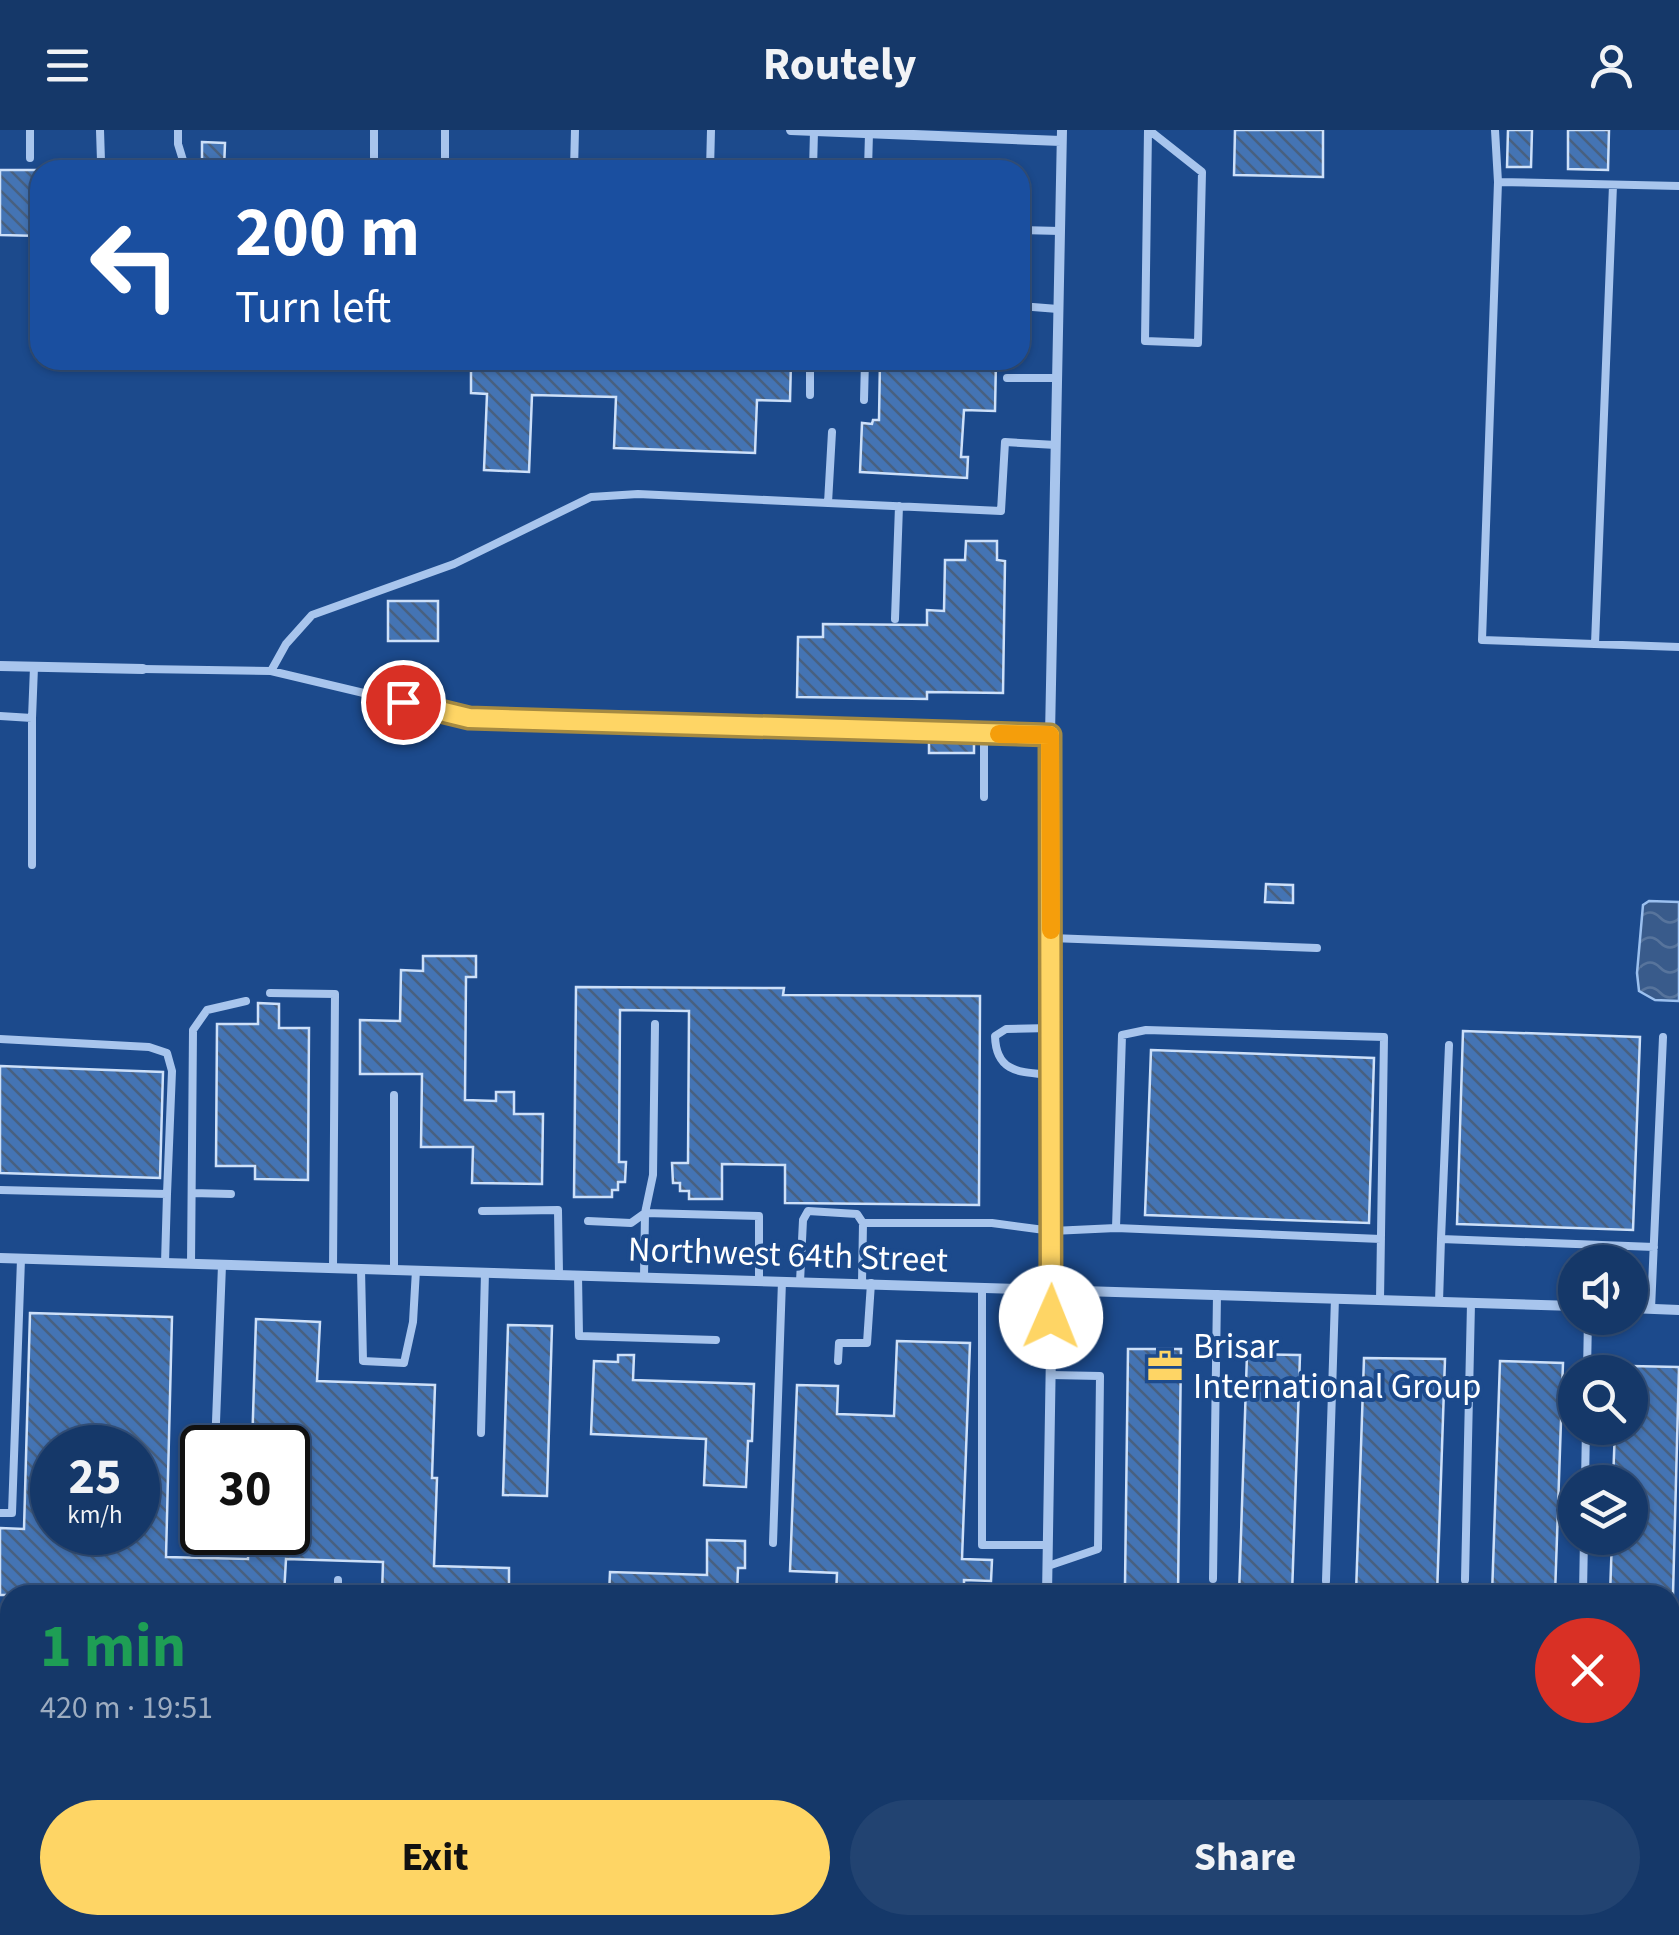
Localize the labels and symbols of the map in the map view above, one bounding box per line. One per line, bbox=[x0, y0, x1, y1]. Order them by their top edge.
pin bbox=[361, 660, 446, 745]
street label: Northwest 64th Street bbox=[627, 1224, 949, 1286]
position arrow bbox=[999, 1265, 1103, 1369]
place label: Brisar International Group bbox=[1193, 1322, 1481, 1412]
office icon: Brisar International Group bbox=[1146, 1347, 1184, 1385]
speed limit sign: 30 bbox=[180, 1425, 310, 1555]

